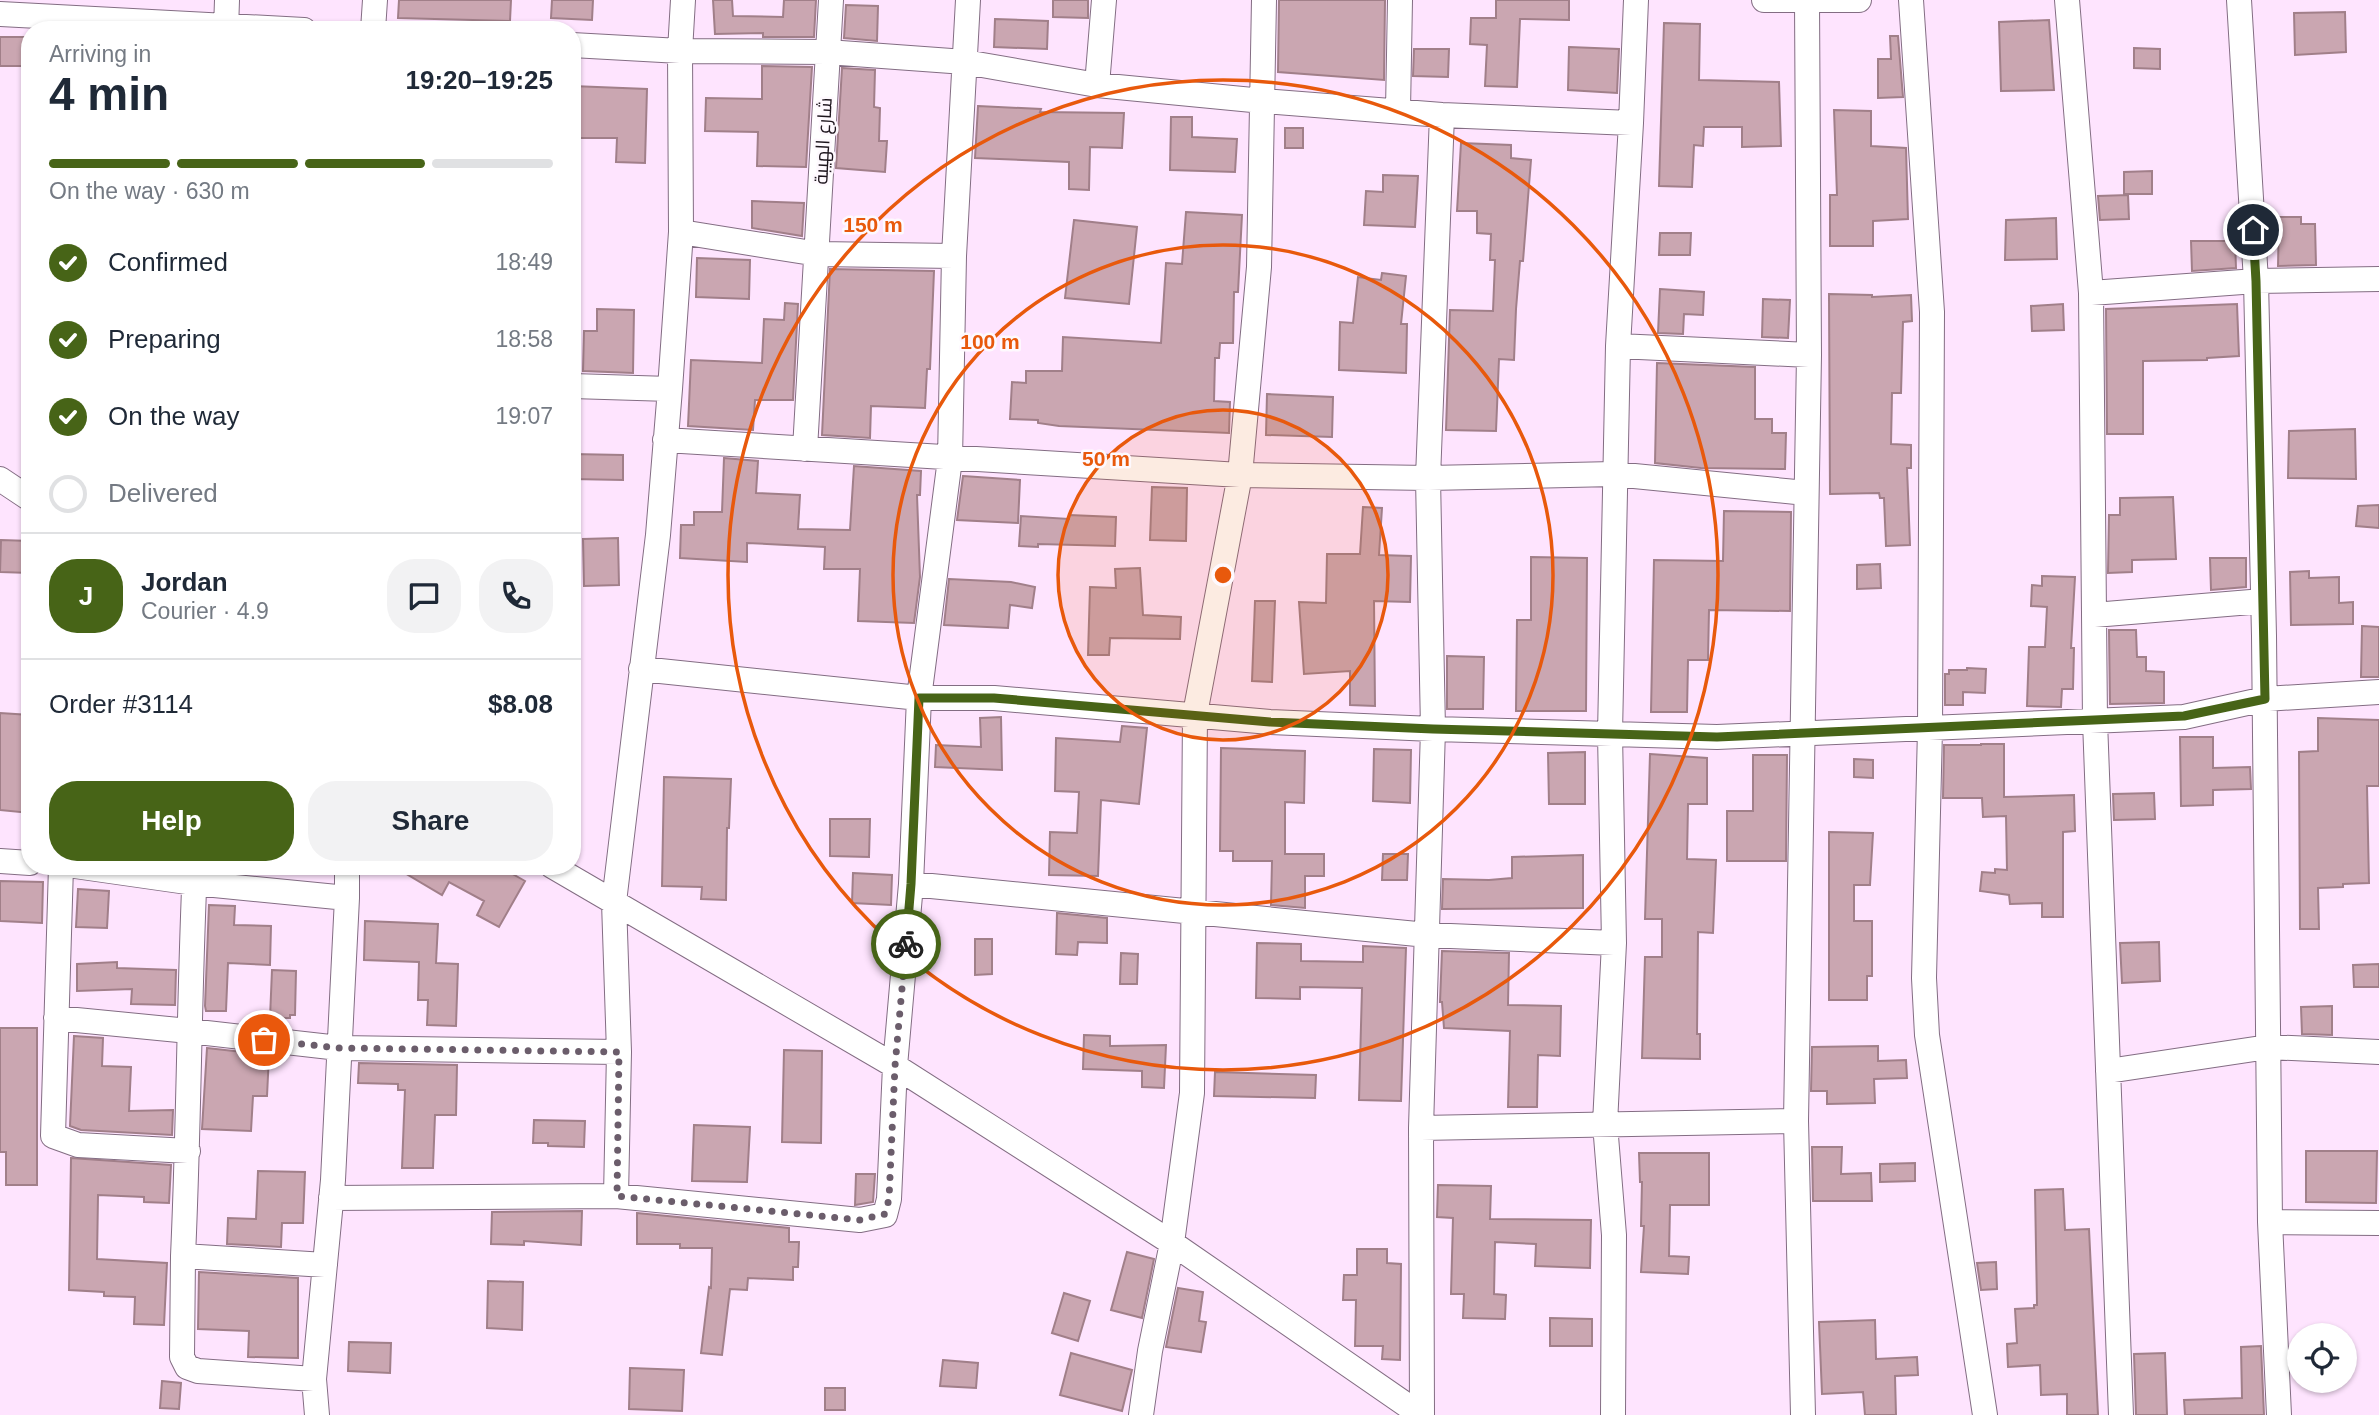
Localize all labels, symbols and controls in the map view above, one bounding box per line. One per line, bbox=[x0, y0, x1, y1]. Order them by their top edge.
text: Arriving in bbox=[49, 41, 151, 67]
text: 19:20–19:25 bbox=[406, 65, 553, 95]
text: 4 min bbox=[49, 68, 169, 120]
street label: شارع الهيبة bbox=[810, 97, 839, 185]
text: On the way · 630 m bbox=[49, 178, 250, 204]
pin bbox=[2223, 200, 2283, 260]
icon: home bbox=[2234, 211, 2272, 249]
text: 150 m bbox=[843, 213, 903, 236]
icon: check bbox=[49, 244, 87, 282]
text: Confirmed bbox=[108, 247, 228, 277]
text: 18:49 bbox=[495, 249, 553, 275]
icon: check bbox=[49, 321, 87, 359]
text: Preparing bbox=[108, 324, 221, 354]
text: 18:58 bbox=[495, 326, 553, 352]
text: 100 m bbox=[960, 330, 1020, 353]
icon: check bbox=[49, 398, 87, 436]
text: On the way bbox=[108, 401, 240, 431]
text: 19:07 bbox=[495, 403, 553, 429]
text: 50 m bbox=[1082, 447, 1130, 470]
text: Delivered bbox=[108, 478, 218, 508]
button: chat bbox=[387, 559, 461, 633]
button: phone bbox=[479, 559, 553, 633]
centre of rings bbox=[1211, 563, 1235, 587]
text: Jordan bbox=[141, 567, 228, 597]
text: J bbox=[79, 581, 93, 611]
text: Courier · 4.9 bbox=[141, 598, 269, 624]
text: Order #3114 bbox=[49, 689, 193, 719]
text: $8.08 bbox=[488, 689, 553, 719]
button: Help bbox=[49, 781, 294, 861]
button: Share bbox=[308, 781, 553, 861]
courier bbox=[871, 909, 941, 979]
icon: bike bbox=[887, 925, 925, 963]
pin bbox=[234, 1010, 294, 1070]
icon: bag bbox=[245, 1021, 283, 1059]
map controls bbox=[2287, 1323, 2357, 1393]
button: locate bbox=[2287, 1323, 2357, 1393]

